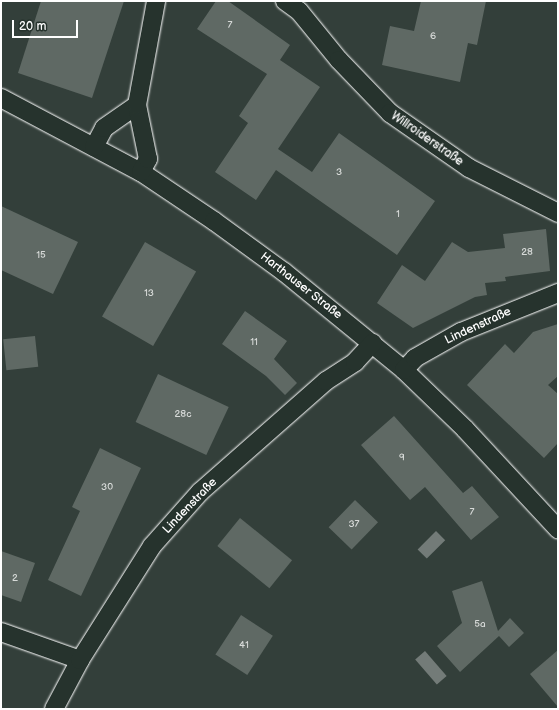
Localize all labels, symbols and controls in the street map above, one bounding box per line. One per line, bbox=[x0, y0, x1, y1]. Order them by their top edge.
scale bar bbox=[14, 12, 80, 38]
text: 20 m bbox=[19, 19, 46, 34]
house number: 7 bbox=[228, 20, 232, 32]
house number: 6 bbox=[430, 31, 436, 43]
street label: Willroiderstraße bbox=[388, 109, 466, 169]
house number: 3 bbox=[336, 167, 342, 179]
house number: 1 bbox=[396, 209, 400, 221]
house number: 28 bbox=[521, 247, 533, 259]
house number: 15 bbox=[36, 250, 46, 262]
street label: Harthauser Straße bbox=[257, 250, 345, 322]
house number: 13 bbox=[144, 288, 154, 300]
street label: Lindenstraße bbox=[443, 304, 513, 348]
house number: 11 bbox=[250, 337, 258, 349]
house number: 28c bbox=[174, 409, 192, 421]
house number: 9 bbox=[399, 452, 405, 464]
street label: Lindenstraße bbox=[160, 475, 220, 537]
house number: 30 bbox=[101, 482, 113, 494]
house number: 7 bbox=[470, 507, 474, 519]
house number: 37 bbox=[348, 519, 360, 531]
house number: 2 bbox=[12, 573, 18, 585]
house number: 5a bbox=[474, 619, 486, 631]
house number: 41 bbox=[239, 640, 249, 652]

